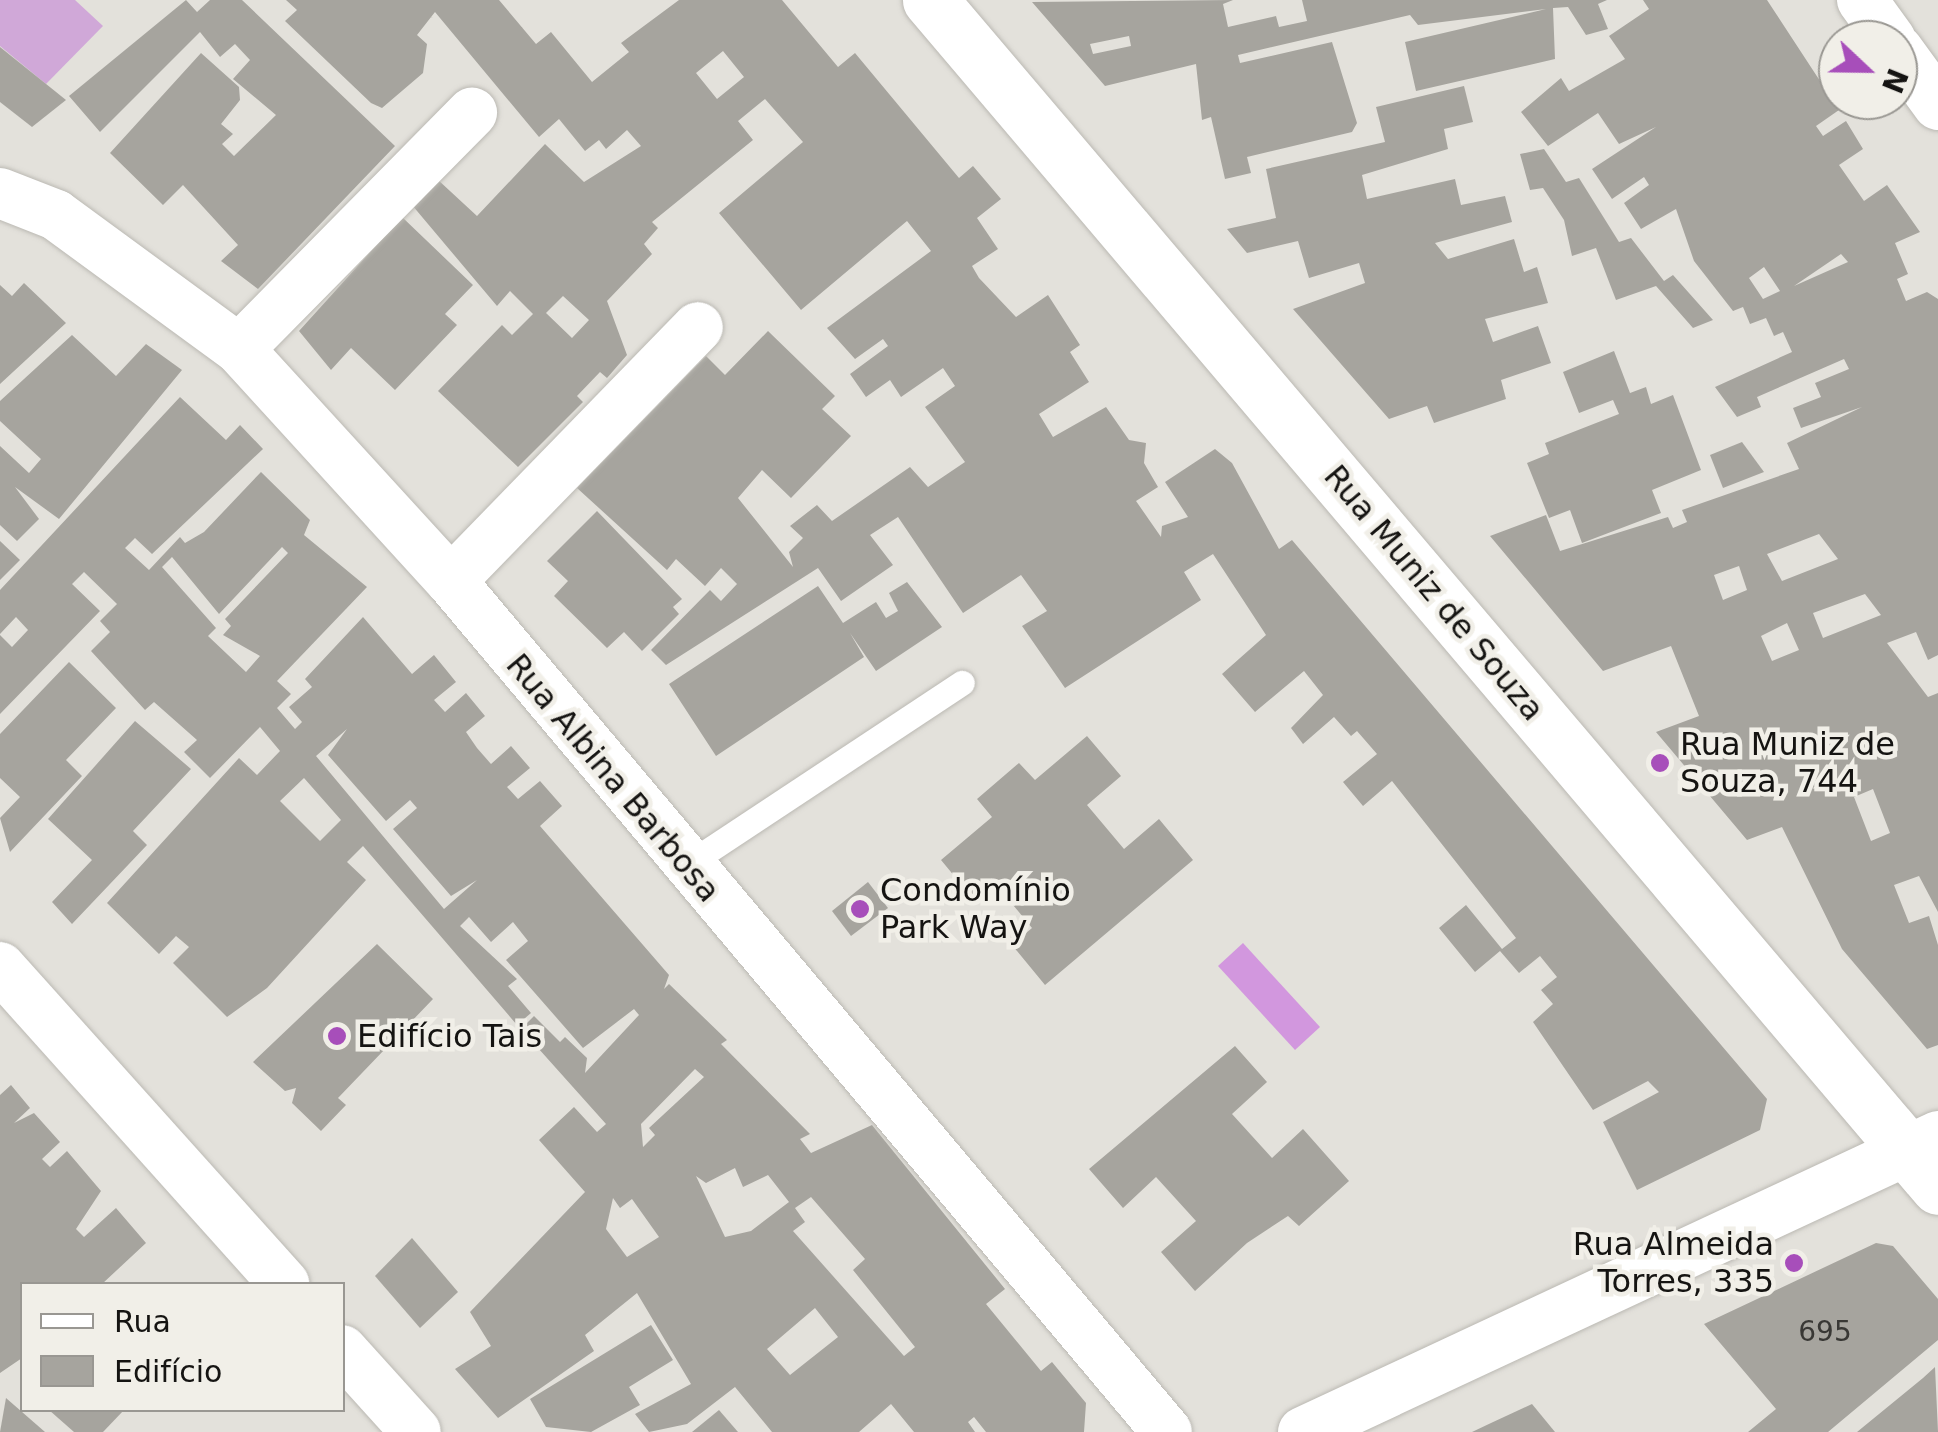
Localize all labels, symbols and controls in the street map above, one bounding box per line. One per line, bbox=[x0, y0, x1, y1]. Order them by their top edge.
north arrow bbox=[1818, 20, 1918, 120]
text: N bbox=[1875, 64, 1914, 98]
street label: Rua Muniz de Souza bbox=[1316, 457, 1552, 729]
street label: Rua Albina Barbosa bbox=[498, 646, 728, 910]
place label: Rua Muniz de Souza, 744 bbox=[1680, 726, 1895, 801]
marker: Rua Muniz de Souza, 744 bbox=[1649, 752, 1671, 774]
place label: Condomínio Park Way bbox=[880, 872, 1071, 947]
marker: Condomínio Park Way bbox=[849, 898, 871, 920]
place label: Edifício Tais bbox=[357, 1017, 542, 1055]
marker: Edifício Tais bbox=[326, 1025, 348, 1047]
place label: Rua Almeida Torres, 335 bbox=[1573, 1226, 1774, 1301]
marker: Rua Almeida Torres, 335 bbox=[1783, 1252, 1805, 1274]
legend bbox=[20, 1282, 345, 1412]
text: Rua bbox=[114, 1304, 171, 1339]
house number: 695 bbox=[1798, 1315, 1852, 1349]
text: Edifício bbox=[114, 1354, 222, 1389]

